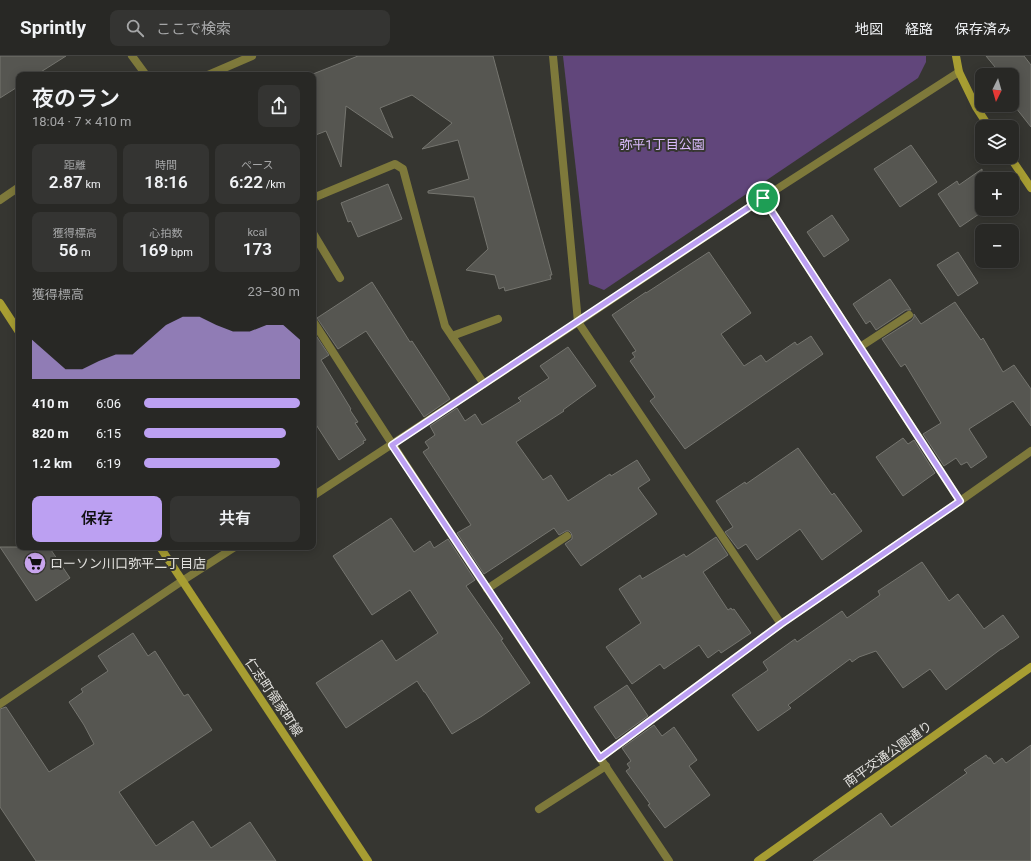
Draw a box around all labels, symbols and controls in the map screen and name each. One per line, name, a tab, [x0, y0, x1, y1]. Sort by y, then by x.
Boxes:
search box	[110, 10, 390, 46]
text: Sprintly	[20, 16, 86, 39]
icon: search	[124, 17, 146, 39]
text: ここで検索	[156, 20, 231, 38]
text: 地図	[855, 21, 883, 37]
text: 経路	[905, 21, 933, 37]
text: 保存済み	[955, 21, 1011, 37]
north arrow	[975, 68, 1019, 112]
map controls	[975, 68, 1019, 268]
button: share	[258, 85, 300, 127]
text: 夜のラン	[32, 86, 120, 111]
text: 18:04 · 7 × 410 m	[32, 114, 131, 129]
button: layers	[975, 120, 1019, 164]
park label: 弥平1丁目公園	[619, 137, 705, 152]
text: 距離	[64, 159, 86, 172]
text: 時間	[155, 159, 177, 172]
text: ペース	[241, 159, 274, 172]
text: 2.87	[49, 172, 83, 192]
text: 18:16	[144, 172, 188, 192]
text: 6:22	[229, 172, 263, 192]
button: +	[975, 172, 1019, 216]
text: km	[83, 178, 101, 191]
text: /km	[263, 178, 285, 191]
pin	[746, 181, 780, 215]
icon: arrive	[752, 187, 774, 209]
button: −	[975, 224, 1019, 268]
text: kcal	[247, 226, 267, 239]
text: 獲得標高	[53, 227, 97, 240]
text: 心拍数	[149, 227, 182, 240]
text: 173	[243, 239, 272, 259]
text: 56	[59, 240, 78, 260]
text: 169	[139, 240, 168, 260]
text: m	[78, 246, 91, 259]
text: bpm	[168, 246, 193, 259]
text: 23–30 m	[248, 284, 300, 299]
text: 獲得標高	[32, 287, 84, 302]
text: 410 m	[32, 396, 69, 411]
text: 6:06	[96, 396, 121, 411]
text: 820 m	[32, 426, 69, 441]
text: 6:15	[96, 426, 121, 441]
text: 1.2 km	[32, 456, 72, 471]
text: 6:19	[96, 456, 121, 471]
button: 保存	[32, 496, 162, 542]
button: 共有	[170, 496, 300, 542]
supermarket icon: ローソン川口弥平二丁目店	[22, 550, 48, 576]
place label: ローソン川口弥平二丁目店	[50, 556, 206, 571]
street label: 仁志町領家町線	[242, 655, 306, 739]
street label: 南平交通公園通り	[841, 718, 935, 790]

